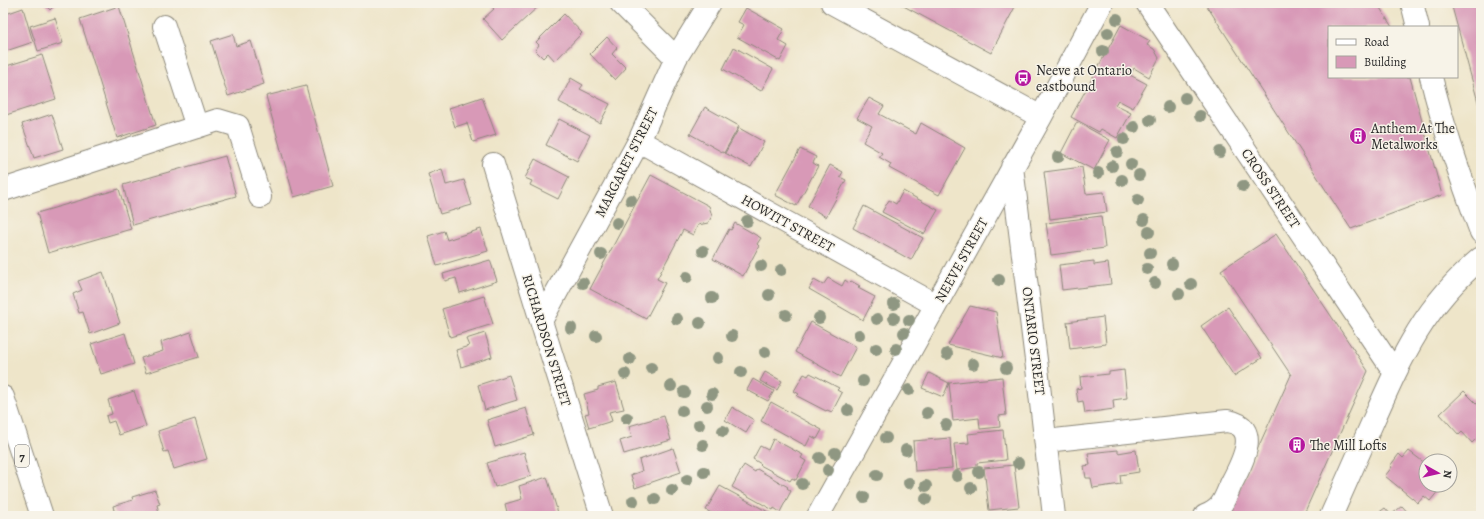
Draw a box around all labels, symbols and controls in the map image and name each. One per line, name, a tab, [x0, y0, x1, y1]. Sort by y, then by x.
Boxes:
legend	[1328, 26, 1458, 78]
text: Road	[1364, 34, 1390, 50]
text: Building	[1364, 54, 1406, 70]
place label: Neeve at Ontario eastbound	[1036, 61, 1132, 96]
bus stop icon: Neeve at Ontario eastbound	[1013, 68, 1033, 88]
street label: MARGARET STREET	[591, 104, 663, 220]
place label: Anthem At The Metalworks	[1370, 119, 1455, 154]
building icon: Anthem At The Metalworks	[1348, 126, 1368, 146]
street label: CROSS STREET	[1237, 145, 1304, 232]
street label: HOWITT STREET	[738, 190, 838, 257]
street label: NEEVE STREET	[930, 214, 993, 306]
street label: RICHARDSON STREET	[517, 272, 576, 409]
street label: ONTARIO STREET	[1017, 286, 1050, 397]
building icon: The Mill Lofts	[1287, 435, 1307, 455]
place label: The Mill Lofts	[1310, 436, 1387, 455]
road number: 7	[15, 445, 29, 467]
north arrow	[1418, 453, 1458, 493]
text: N	[1439, 469, 1455, 479]

